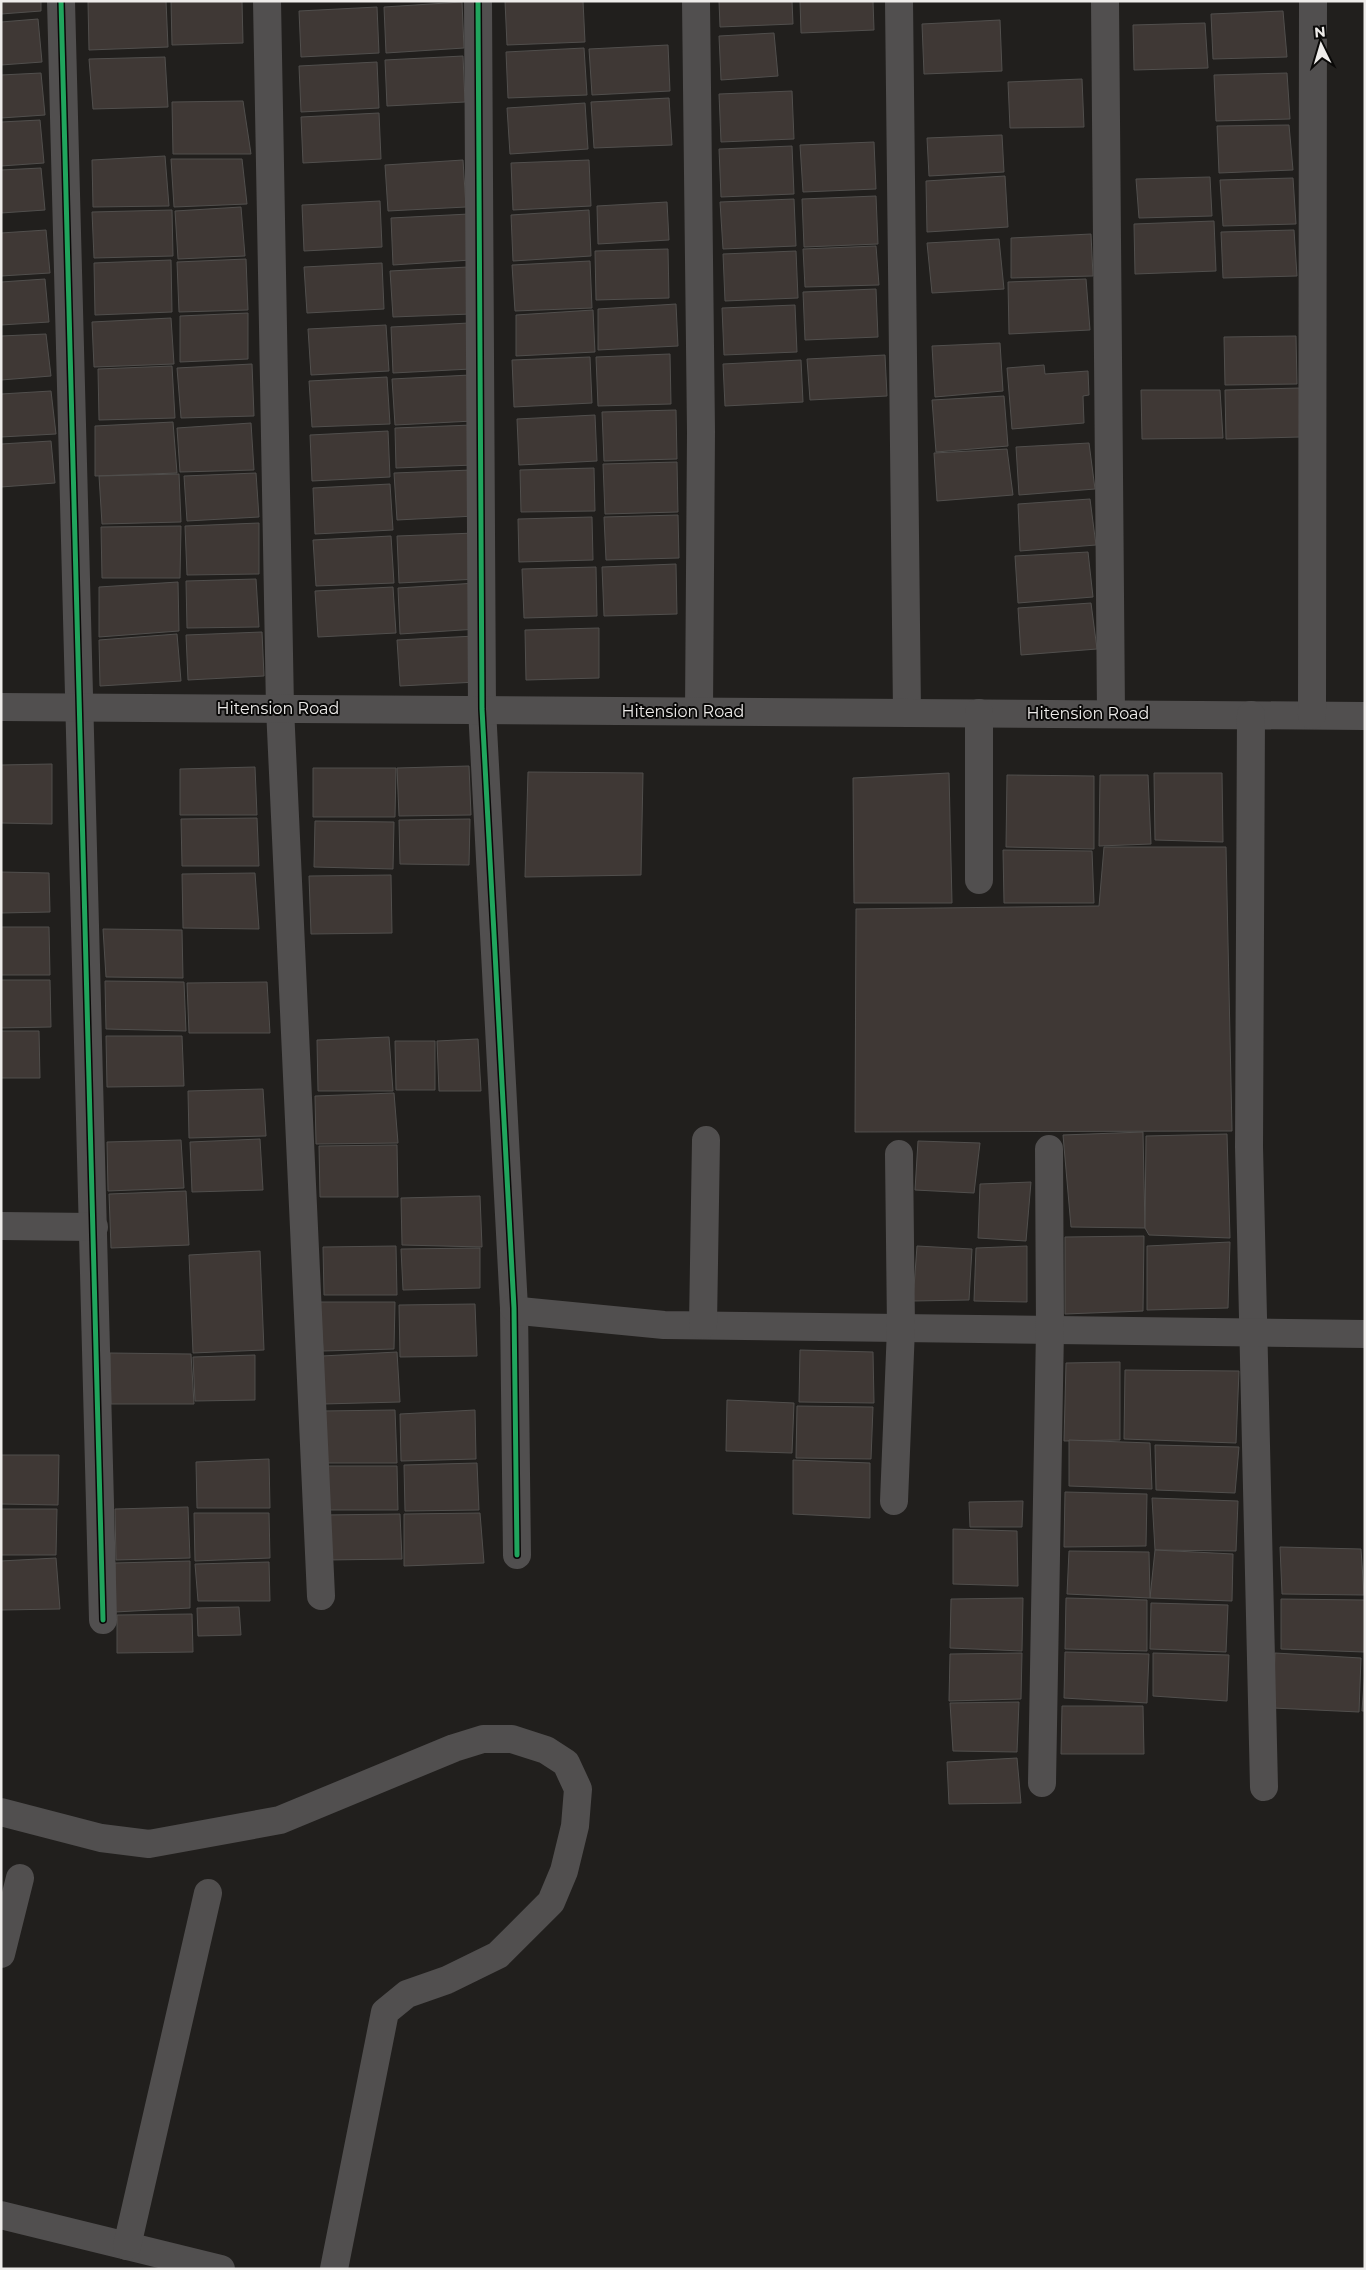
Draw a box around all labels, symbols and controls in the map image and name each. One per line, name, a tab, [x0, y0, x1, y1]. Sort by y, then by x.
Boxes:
north arrow	[1296, 20, 1346, 70]
text: N	[1313, 23, 1326, 42]
street label: Hitension Road	[217, 699, 339, 718]
street label: Hitension Road	[622, 702, 744, 721]
street label: Hitension Road	[1027, 704, 1149, 723]

